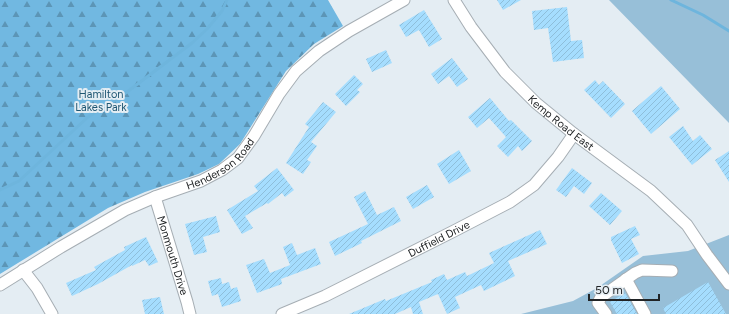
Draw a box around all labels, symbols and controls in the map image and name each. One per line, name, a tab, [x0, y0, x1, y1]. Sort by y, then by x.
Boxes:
park label: Hamilton Lakes Park	[75, 88, 127, 114]
street label: Kemp Road East	[525, 93, 596, 153]
street label: Henderson Road	[185, 136, 257, 193]
street label: Monmouth Drive	[154, 214, 191, 297]
street label: Duffield Drive	[406, 218, 472, 260]
scale bar	[589, 276, 659, 302]
text: 50 m	[595, 283, 623, 297]

